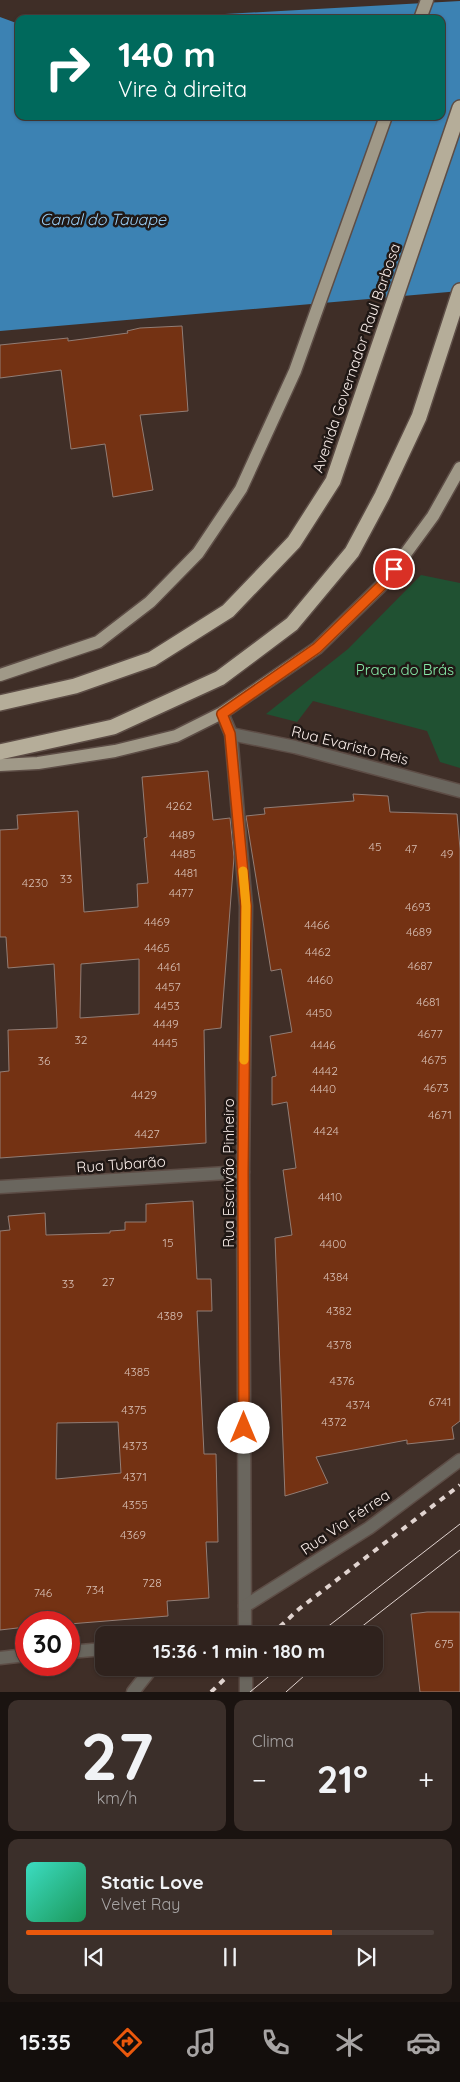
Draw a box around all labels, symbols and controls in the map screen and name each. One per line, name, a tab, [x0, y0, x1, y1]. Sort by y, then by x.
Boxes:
text: 140 m	[118, 32, 216, 76]
icon: right	[35, 35, 100, 100]
text: Vire à direita	[118, 75, 247, 103]
water label: Canal do Tauape	[40, 209, 167, 229]
street label: Avenida Governador Raul Barbosa	[308, 241, 404, 475]
pin	[373, 548, 415, 590]
icon: arrive	[380, 555, 408, 583]
park label: Praça do Brás	[356, 660, 454, 679]
street label: Rua Evaristo Reis	[290, 721, 410, 769]
house number: 4262	[166, 798, 192, 813]
house number: 4489	[169, 827, 195, 842]
house number: 45	[369, 839, 381, 854]
house number: 47	[405, 841, 417, 856]
house number: 4485	[170, 846, 196, 861]
house number: 49	[441, 846, 454, 861]
house number: 4481	[174, 865, 198, 880]
house number: 33	[60, 871, 72, 886]
house number: 4230	[22, 875, 48, 890]
house number: 4477	[169, 885, 193, 900]
house number: 4693	[405, 899, 431, 914]
house number: 4469	[144, 914, 170, 929]
house number: 4466	[304, 917, 330, 932]
house number: 4689	[406, 924, 432, 939]
house number: 4465	[144, 940, 170, 955]
house number: 4462	[305, 944, 331, 959]
house number: 4687	[407, 958, 433, 973]
house number: 4461	[157, 959, 181, 974]
house number: 4460	[307, 972, 333, 987]
house number: 4457	[155, 979, 181, 994]
house number: 4681	[416, 994, 440, 1009]
house number: 4453	[154, 998, 180, 1013]
house number: 4450	[306, 1005, 332, 1020]
house number: 4449	[153, 1016, 179, 1031]
house number: 4677	[417, 1026, 443, 1041]
house number: 32	[75, 1032, 88, 1047]
house number: 4445	[152, 1035, 178, 1050]
house number: 4446	[310, 1037, 336, 1052]
house number: 4675	[421, 1052, 447, 1067]
house number: 36	[38, 1053, 51, 1068]
house number: 4442	[312, 1063, 338, 1078]
house number: 4673	[423, 1080, 449, 1095]
house number: 4440	[310, 1081, 336, 1096]
house number: 4429	[131, 1087, 157, 1102]
street label: Rua Escrivão Pinheiro	[219, 1098, 238, 1248]
house number: 4671	[428, 1107, 452, 1122]
house number: 4424	[313, 1123, 339, 1138]
house number: 4427	[134, 1126, 160, 1141]
street label: Rua Tubarão	[76, 1151, 166, 1177]
house number: 4410	[318, 1189, 342, 1204]
house number: 15	[163, 1235, 173, 1250]
house number: 4400	[320, 1236, 346, 1251]
house number: 4384	[323, 1269, 349, 1284]
house number: 27	[102, 1274, 114, 1289]
house number: 33	[62, 1276, 74, 1291]
house number: 4382	[326, 1303, 352, 1318]
house number: 4389	[157, 1308, 183, 1323]
house number: 4378	[326, 1337, 352, 1352]
house number: 4385	[124, 1364, 150, 1379]
house number: 4376	[330, 1373, 355, 1388]
house number: 6741	[429, 1394, 451, 1409]
house number: 4374	[346, 1397, 370, 1412]
position arrow	[217, 1401, 269, 1453]
house number: 4375	[121, 1402, 147, 1417]
house number: 4372	[321, 1414, 347, 1429]
house number: 4373	[122, 1438, 148, 1453]
house number: 4371	[123, 1469, 147, 1484]
street label: Rua Via Férrea	[297, 1485, 393, 1559]
house number: 4355	[122, 1497, 148, 1512]
house number: 4369	[120, 1527, 146, 1542]
house number: 728	[142, 1575, 162, 1590]
house number: 734	[86, 1582, 104, 1597]
house number: 746	[34, 1585, 53, 1600]
speed limit sign: 30	[15, 1611, 80, 1676]
house number: 675	[434, 1636, 454, 1651]
text: 15:36 · 1 min · 180 m	[153, 1639, 325, 1663]
text: 27	[81, 1715, 153, 1796]
text: Clima	[252, 1731, 294, 1751]
text: 21°	[317, 1755, 368, 1803]
text: −	[252, 1762, 267, 1797]
text: +	[418, 1762, 434, 1797]
text: km/h	[97, 1788, 137, 1808]
text: Static Love	[101, 1870, 204, 1894]
text: Velvet Ray	[101, 1894, 180, 1914]
icon: previous	[80, 1943, 108, 1971]
icon: pause	[216, 1943, 244, 1971]
icon: next	[352, 1943, 380, 1971]
icon: directions	[110, 2025, 145, 2060]
icon: music	[184, 2025, 219, 2060]
icon: phone	[258, 2025, 293, 2060]
icon: climate	[332, 2025, 367, 2060]
icon: car	[406, 2025, 441, 2060]
text: 15:35	[19, 2028, 71, 2056]

